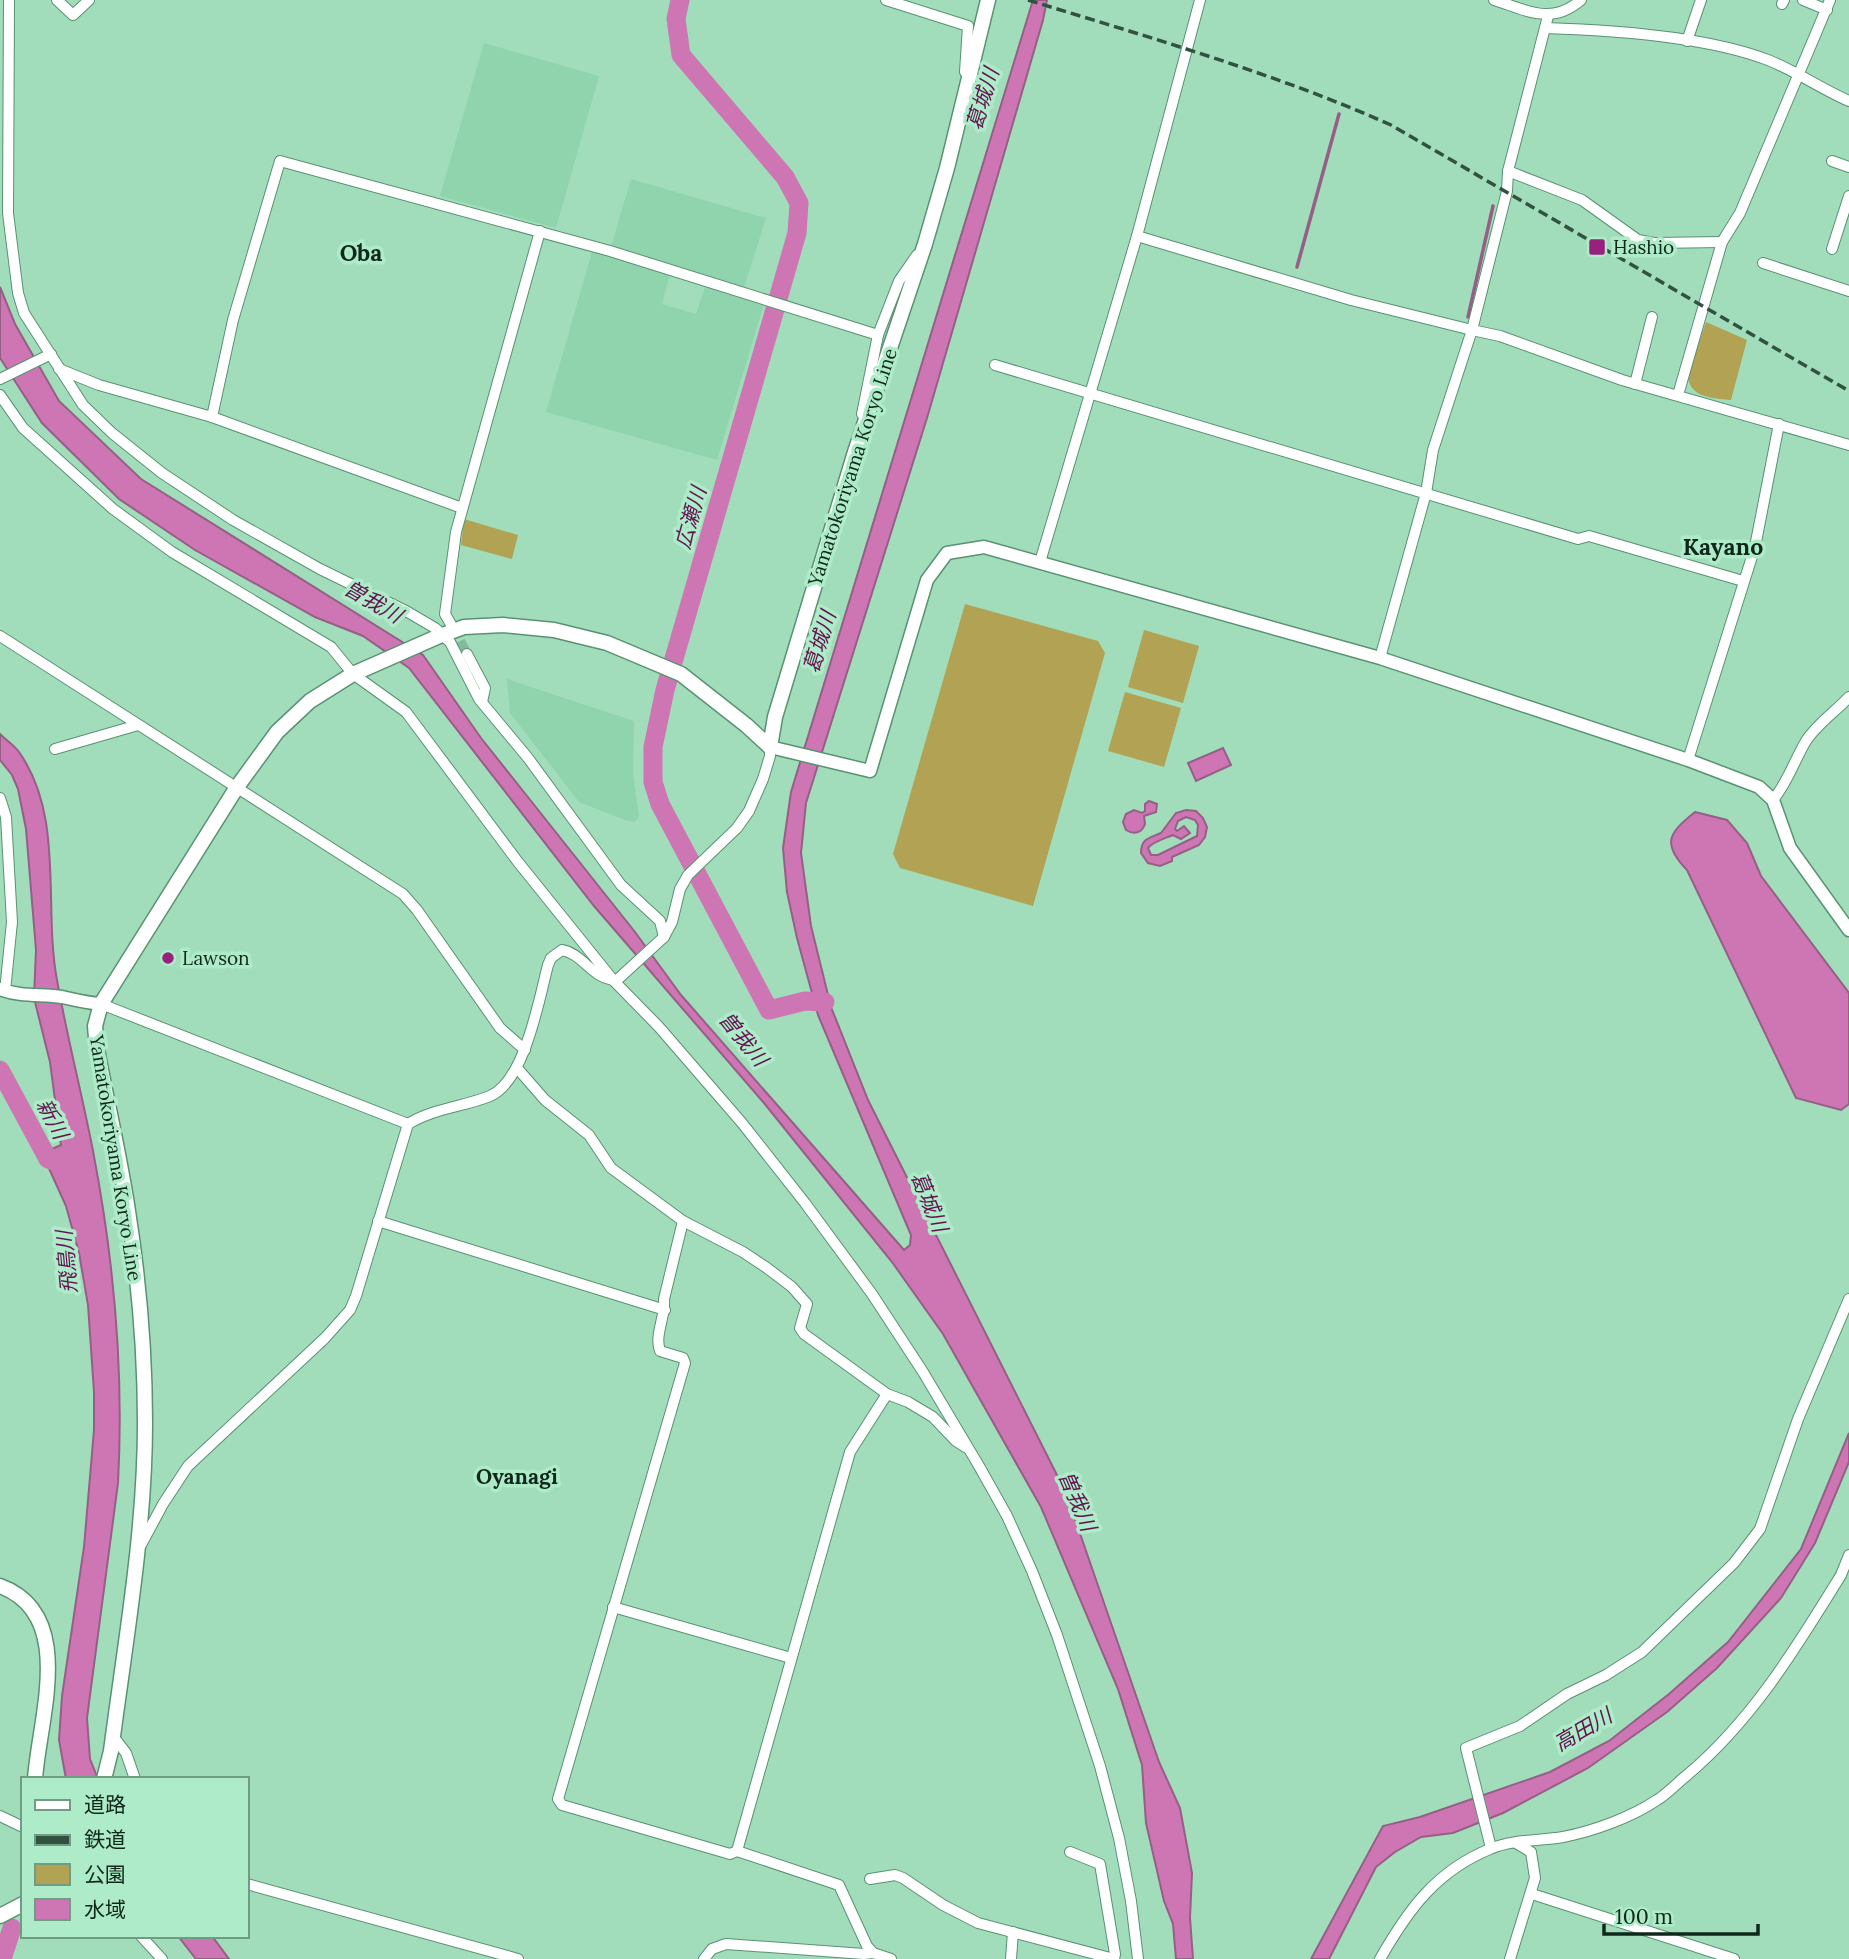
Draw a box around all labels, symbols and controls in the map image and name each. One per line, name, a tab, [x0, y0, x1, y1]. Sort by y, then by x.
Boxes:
water label: 葛城川	[960, 63, 1005, 133]
place label: Hashio	[1613, 235, 1674, 259]
marker: Hashio	[1587, 237, 1607, 257]
district label: Oba	[340, 238, 382, 267]
street label: Yamatokoriyama Koryo Line	[802, 345, 902, 590]
water label: 広瀬川	[669, 482, 713, 552]
district label: Kayano	[1683, 532, 1763, 561]
water label: 曽我川	[339, 574, 409, 630]
water label: 葛城川	[797, 606, 842, 676]
place label: Lawson	[182, 946, 250, 970]
marker: Lawson	[160, 950, 176, 966]
water label: 曽我川	[713, 1006, 775, 1073]
street label: Yamatokoriyama Koryo Line	[85, 1032, 147, 1283]
water label: 新川	[31, 1094, 75, 1145]
water label: 葛城川	[905, 1168, 955, 1238]
water label: 飛鳥川	[50, 1227, 83, 1295]
district label: Oyanagi	[476, 1463, 558, 1490]
water label: 曽我川	[1053, 1467, 1103, 1537]
water label: 高田川	[1549, 1701, 1619, 1757]
legend	[21, 1777, 248, 1938]
text: 道路	[84, 1791, 126, 1818]
text: 鉄道	[84, 1826, 126, 1853]
text: 公園	[84, 1861, 126, 1888]
scale bar	[1604, 1892, 1758, 1936]
text: 水域	[84, 1896, 126, 1923]
text: 100 m	[1615, 1903, 1673, 1930]

